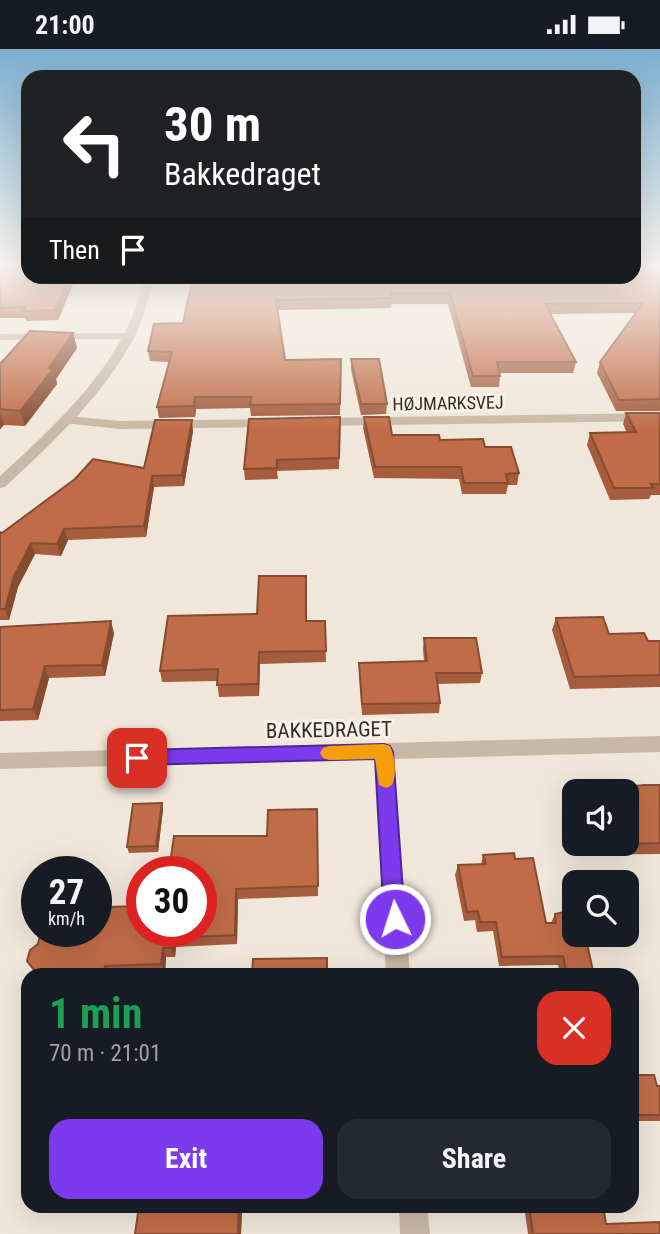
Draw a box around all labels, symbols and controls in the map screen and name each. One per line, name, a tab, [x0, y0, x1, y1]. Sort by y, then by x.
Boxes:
text: 21:00	[35, 10, 95, 40]
text: 30 m	[164, 96, 261, 153]
icon: left	[49, 98, 140, 189]
text: Bakkedraget	[164, 155, 321, 193]
icon: arrive	[114, 231, 152, 269]
text: Then	[49, 235, 100, 265]
street label: HØJMARKSVEJ	[392, 392, 504, 414]
street label: BAKKEDRAGET	[266, 717, 392, 743]
pin	[107, 728, 167, 788]
icon: arrive	[118, 739, 156, 777]
map controls	[562, 779, 639, 947]
button: sound	[562, 779, 639, 856]
speed limit sign: 30	[126, 856, 217, 947]
button: search	[562, 870, 639, 947]
text: 27	[49, 872, 84, 913]
position arrow	[358, 882, 432, 956]
text: km/h	[48, 908, 85, 929]
text: 1 min	[49, 989, 142, 1038]
button: close	[537, 991, 611, 1065]
text: 70 m · 21:01	[49, 1040, 161, 1067]
button: Exit	[49, 1119, 323, 1199]
button: Share	[337, 1119, 611, 1199]

